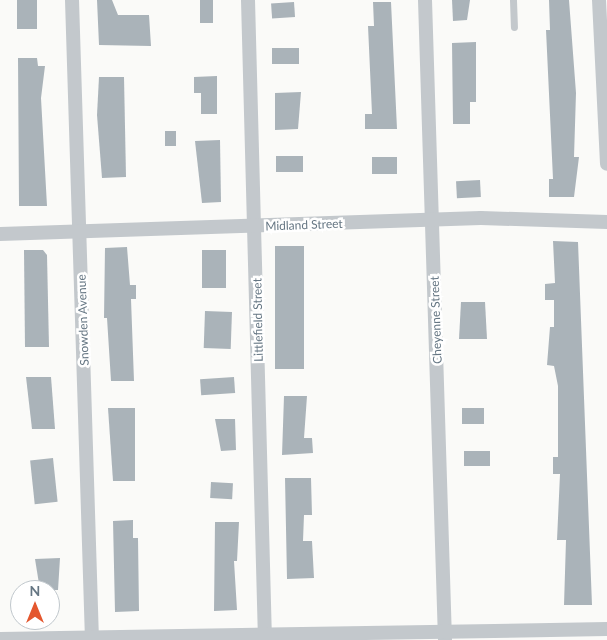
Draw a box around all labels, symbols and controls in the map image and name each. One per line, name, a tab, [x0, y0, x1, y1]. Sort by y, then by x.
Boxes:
street label: Midland Street	[265, 216, 343, 234]
street label: Snowden Avenue	[74, 274, 92, 366]
street label: Cheyenne Street	[427, 276, 445, 364]
street label: Littlefield Street	[250, 278, 266, 362]
north arrow	[10, 580, 60, 630]
text: N	[30, 582, 40, 599]

